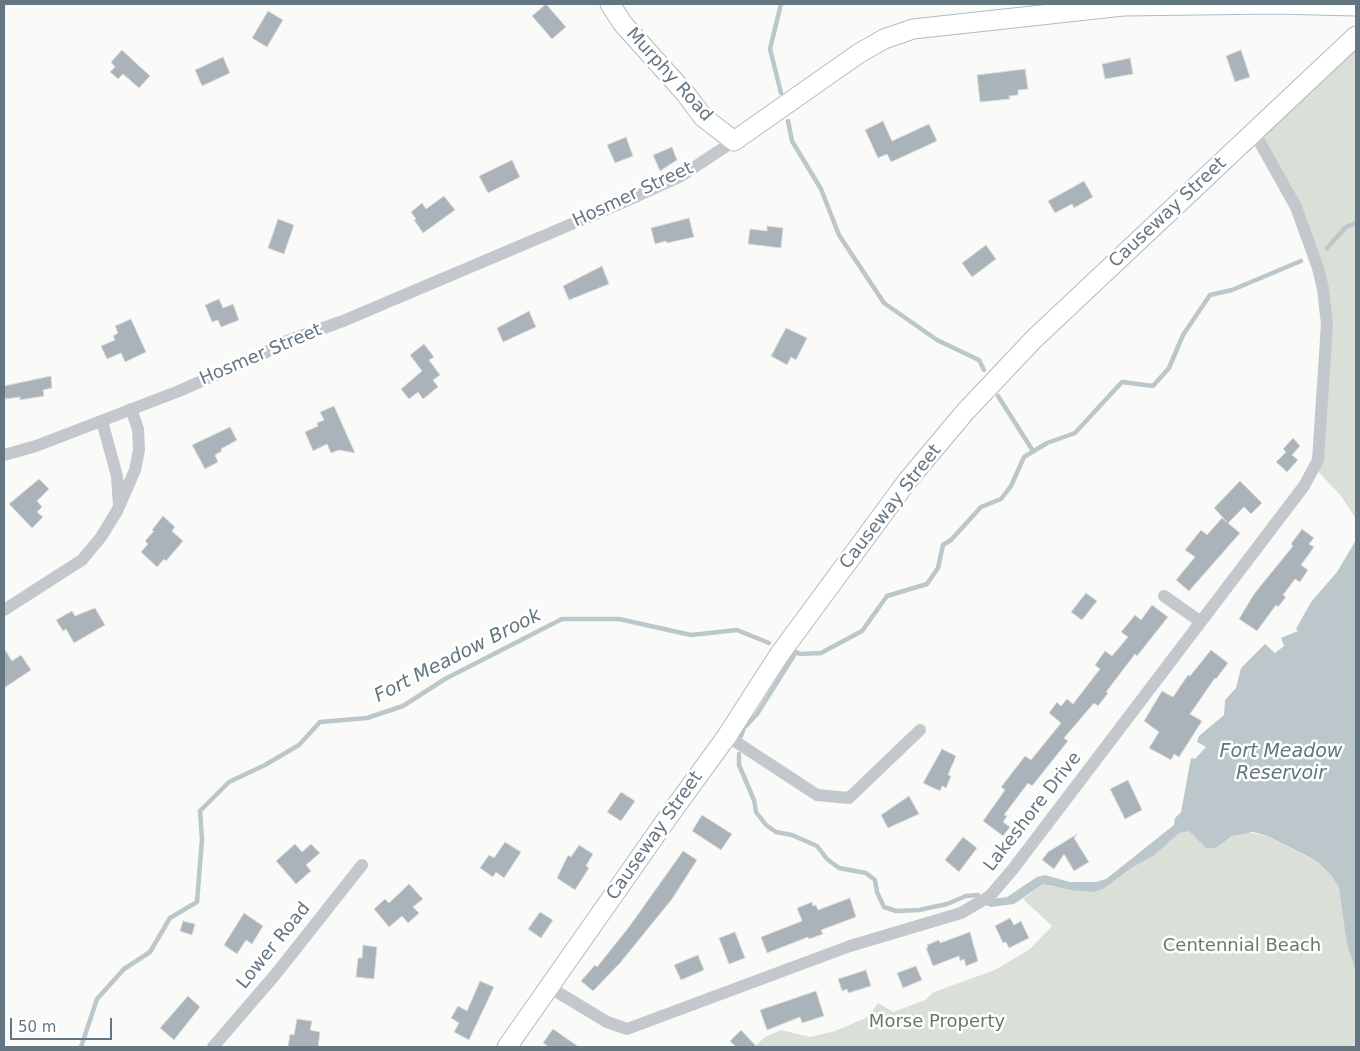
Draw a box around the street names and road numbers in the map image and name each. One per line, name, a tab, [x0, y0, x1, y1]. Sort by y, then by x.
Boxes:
street label: Murphy Road	[621, 24, 717, 126]
street label: Causeway Street	[1105, 153, 1231, 273]
street label: Hosmer Street	[569, 158, 697, 232]
street label: Hosmer Street	[197, 320, 325, 390]
street label: Causeway Street	[836, 440, 946, 574]
street label: Lakeshore Drive	[980, 748, 1086, 876]
street label: Causeway Street	[602, 767, 708, 905]
street label: Lower Road	[233, 898, 315, 994]

